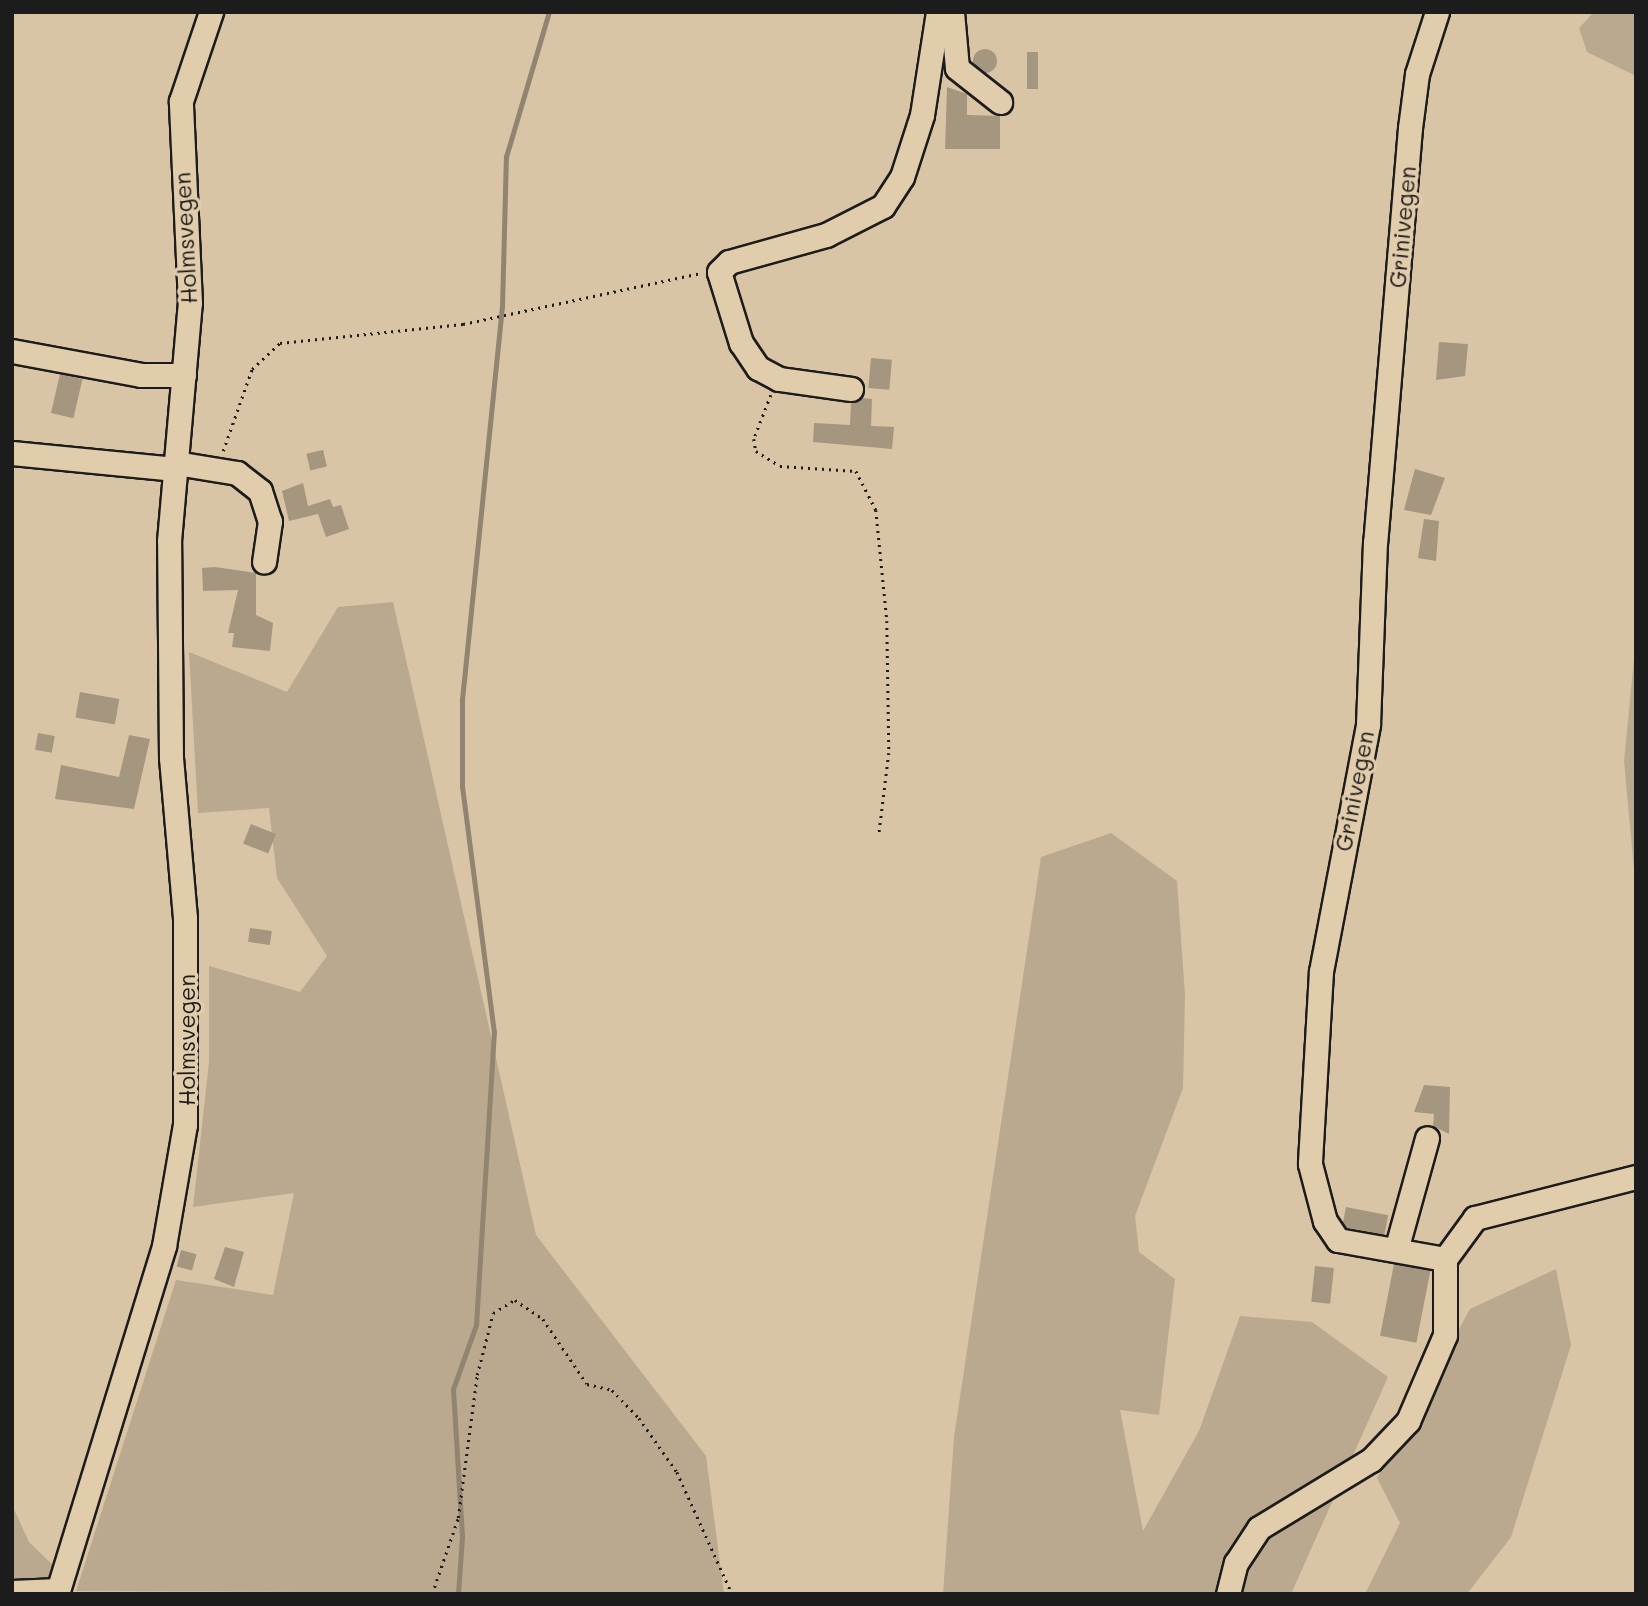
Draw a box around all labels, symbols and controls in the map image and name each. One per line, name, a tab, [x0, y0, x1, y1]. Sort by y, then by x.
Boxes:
street label: Grinivegen	[1383, 165, 1421, 289]
street label: Holmsvegen	[168, 171, 202, 305]
street label: Grinivegen	[1329, 728, 1379, 854]
street label: Holmsvegen	[172, 974, 200, 1106]

